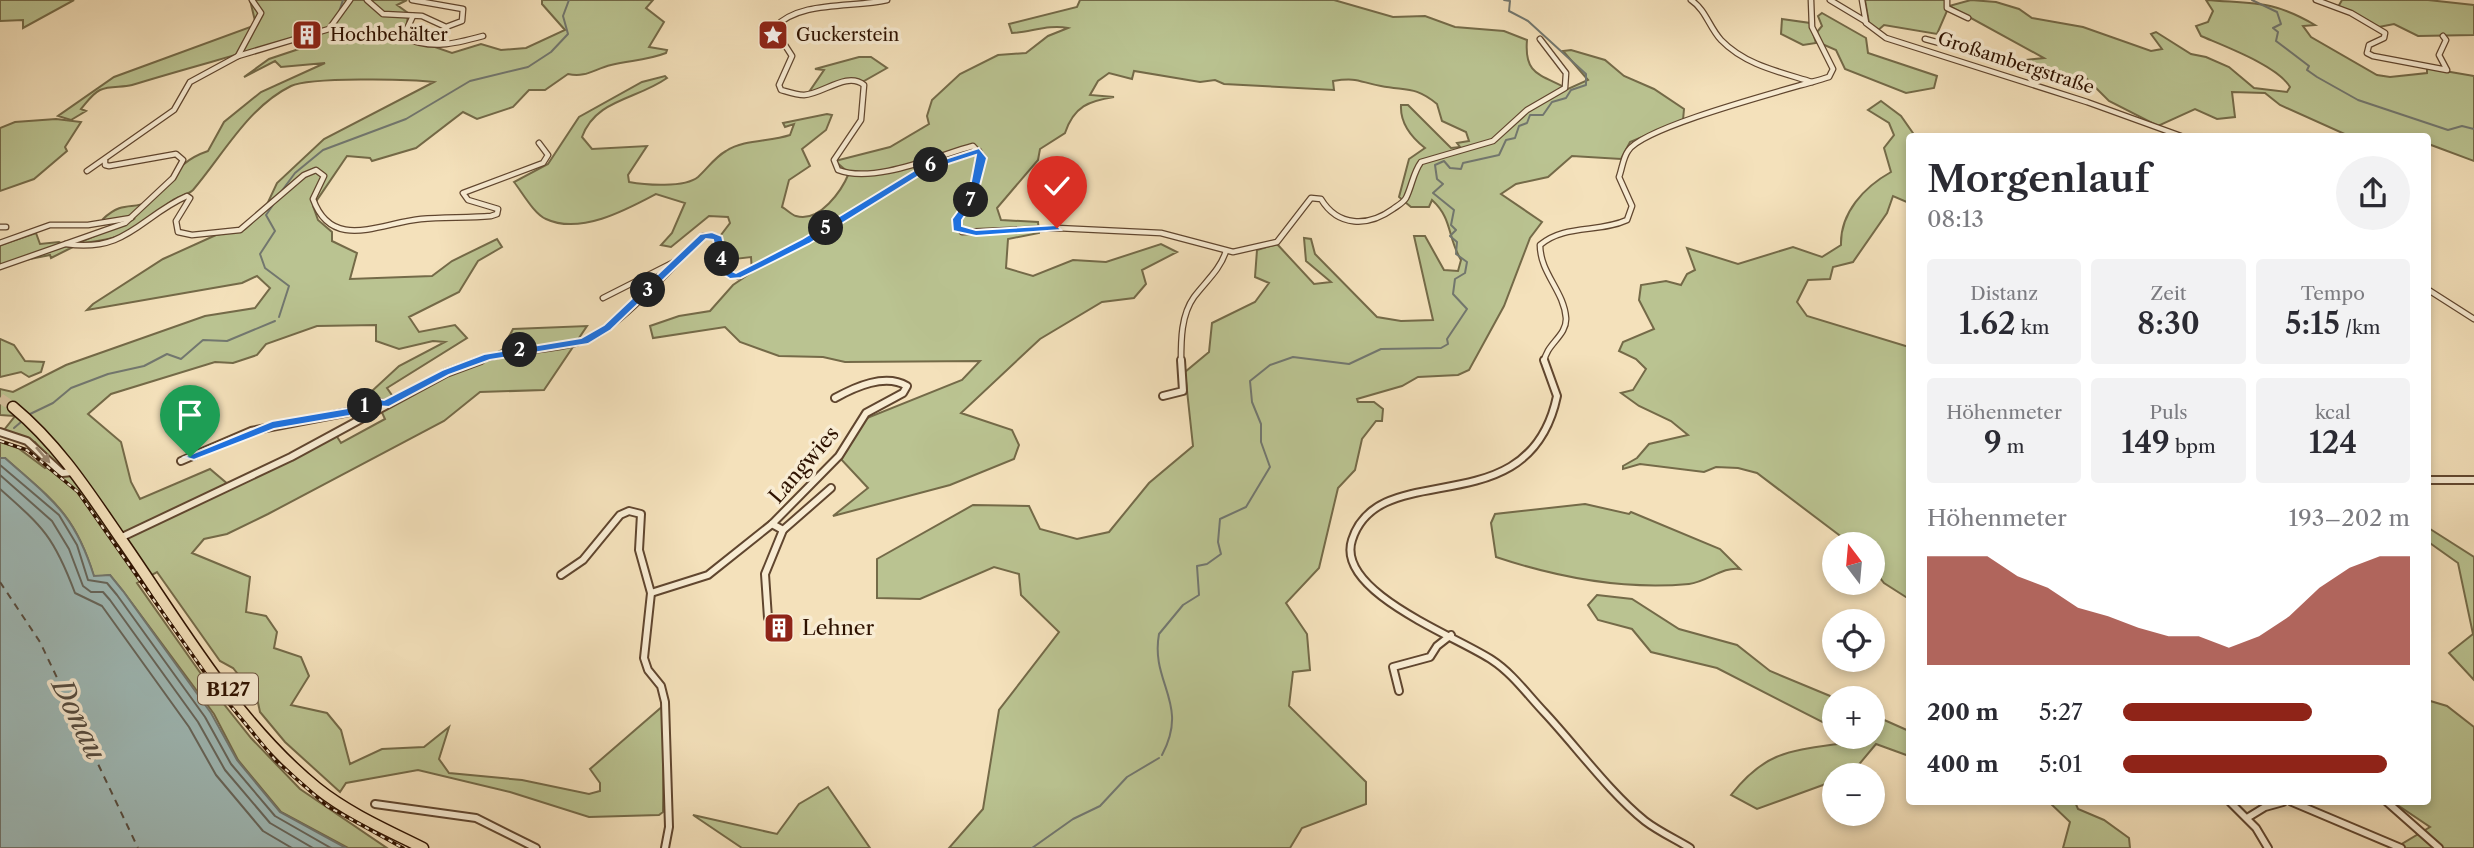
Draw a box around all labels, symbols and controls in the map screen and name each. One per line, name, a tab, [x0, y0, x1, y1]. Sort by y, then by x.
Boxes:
building icon: Hochbehälter	[290, 18, 324, 52]
place icon: Guckerstein	[756, 18, 790, 52]
place label: Hochbehälter	[330, 24, 448, 46]
place label: Guckerstein	[796, 24, 899, 46]
street label: Großambergstraße	[1935, 27, 2097, 99]
pin: 6	[914, 148, 948, 182]
text: 6	[925, 153, 936, 176]
text: Morgenlauf	[1927, 155, 2150, 202]
pin	[1027, 156, 1087, 228]
button: share	[2336, 156, 2410, 230]
icon: check	[1038, 167, 1076, 205]
pin: 7	[954, 182, 988, 218]
text: 7	[966, 188, 975, 211]
text: 08:13	[1927, 205, 1984, 233]
pin: 5	[808, 210, 844, 246]
text: 5	[820, 216, 831, 239]
pin: 4	[704, 242, 740, 276]
text: 4	[716, 247, 727, 270]
pin: 3	[630, 272, 666, 308]
text: 3	[642, 278, 653, 301]
text: Distanz	[1970, 282, 2038, 305]
text: Zeit	[2150, 282, 2186, 305]
text: Tempo	[2301, 282, 2365, 305]
text: 1.62	[1959, 305, 2016, 342]
text: 8:30	[2137, 305, 2200, 342]
text: 5:15	[2285, 305, 2340, 342]
text: km	[2016, 316, 2049, 339]
text: /km	[2340, 316, 2381, 339]
pin: 2	[503, 332, 538, 368]
text: 2	[514, 338, 525, 361]
pin	[160, 385, 220, 457]
pin: 1	[348, 388, 382, 424]
text: 1	[360, 394, 369, 417]
icon: arrive	[171, 396, 209, 434]
text: Höhenmeter	[1946, 401, 2062, 424]
text: Puls	[2149, 401, 2188, 424]
text: kcal	[2315, 401, 2351, 424]
street label: Langwies	[763, 421, 844, 508]
text: 9	[1984, 424, 2002, 461]
text: 149	[2121, 424, 2170, 461]
text: 124	[2309, 424, 2357, 461]
text: m	[2002, 435, 2024, 458]
text: bpm	[2170, 435, 2216, 458]
one-way arrow	[35, 447, 50, 464]
text: Höhenmeter	[1927, 504, 2067, 532]
text: 193–202 m	[2289, 504, 2410, 532]
north arrow	[1822, 532, 1885, 595]
map controls	[1822, 532, 1885, 826]
button: locate	[1822, 609, 1885, 672]
building icon: Lehner	[762, 611, 796, 645]
place label: Lehner	[802, 615, 875, 640]
water label: Donau	[44, 671, 113, 766]
road number: B127	[198, 674, 258, 704]
button: +	[1822, 686, 1885, 749]
text: 200 m	[1927, 698, 1999, 726]
text: 5:27	[2039, 698, 2083, 726]
text: 400 m	[1927, 750, 1999, 778]
text: 5:01	[2039, 750, 2082, 778]
button: −	[1822, 763, 1885, 826]

